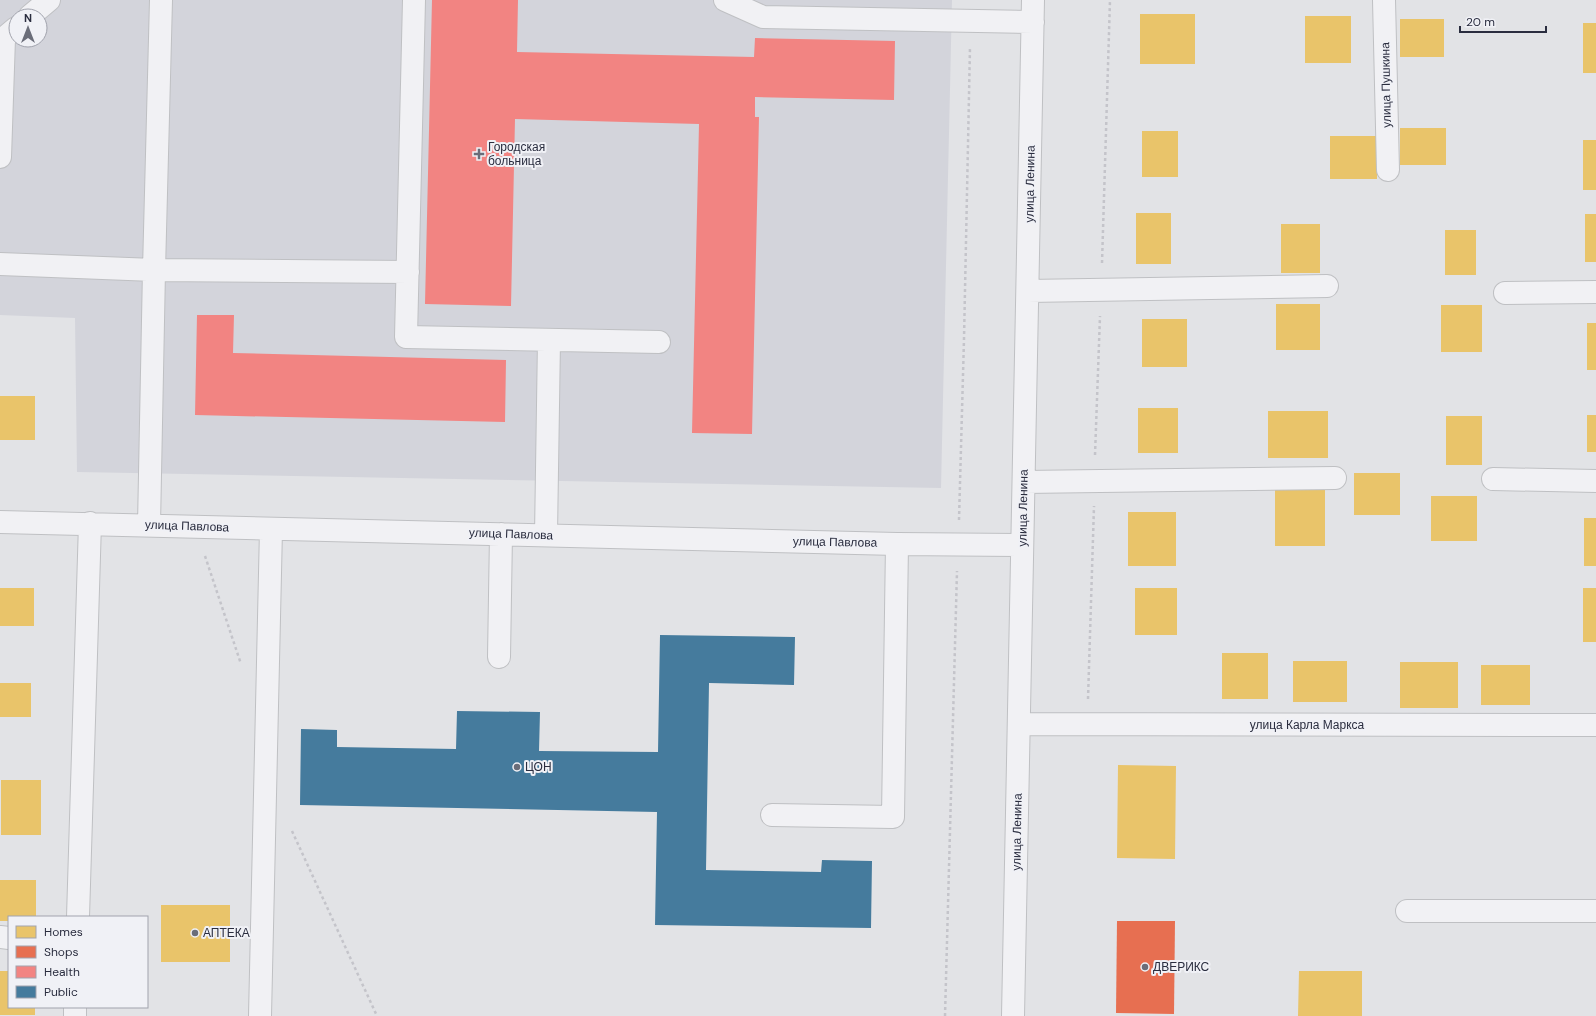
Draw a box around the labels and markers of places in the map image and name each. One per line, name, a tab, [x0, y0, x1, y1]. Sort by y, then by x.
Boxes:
place label: Городская больница	[488, 139, 545, 169]
marker: Городская больница	[473, 148, 485, 160]
place label: ЦОН	[525, 759, 552, 775]
marker: ЦОН	[512, 762, 522, 772]
place label: АПТЕКА	[203, 925, 250, 941]
marker: АПТЕКА	[190, 928, 200, 938]
place label: ДВЕРИКС	[1153, 959, 1210, 975]
marker: ДВЕРИКС	[1140, 962, 1150, 972]

